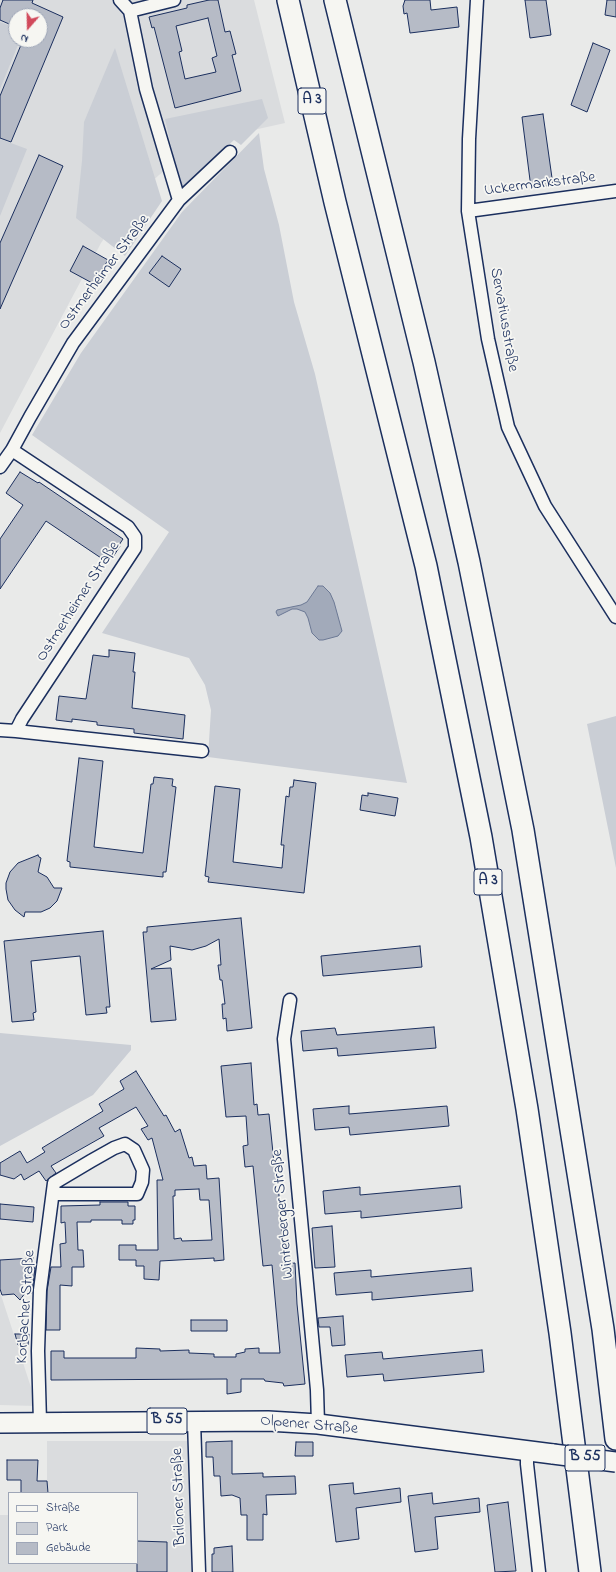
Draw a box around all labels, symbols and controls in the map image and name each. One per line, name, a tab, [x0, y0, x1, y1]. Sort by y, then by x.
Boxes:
north arrow	[8, 8, 48, 48]
text: N	[18, 30, 30, 47]
road number: A 3	[298, 88, 326, 114]
street label: Uckermarkstraße	[483, 169, 597, 201]
street label: Ostmerheimer Straße	[55, 211, 155, 335]
street label: Servatiusstraße	[484, 266, 522, 374]
street label: Ostmerheimer Straße	[33, 538, 125, 666]
road number: A 3	[474, 869, 502, 895]
street label: Winterberger Straße	[269, 1148, 299, 1280]
street label: Korbacher Straße	[13, 1250, 41, 1364]
road number: B 55	[147, 1408, 187, 1434]
street label: Olpener Straße	[259, 1412, 359, 1440]
road number: B 55	[565, 1445, 605, 1471]
street label: Briloner Straße	[169, 1447, 191, 1547]
legend	[8, 1492, 138, 1564]
text: Straße	[46, 1499, 80, 1517]
text: Park	[46, 1519, 68, 1537]
text: Gebäude	[46, 1539, 90, 1557]

